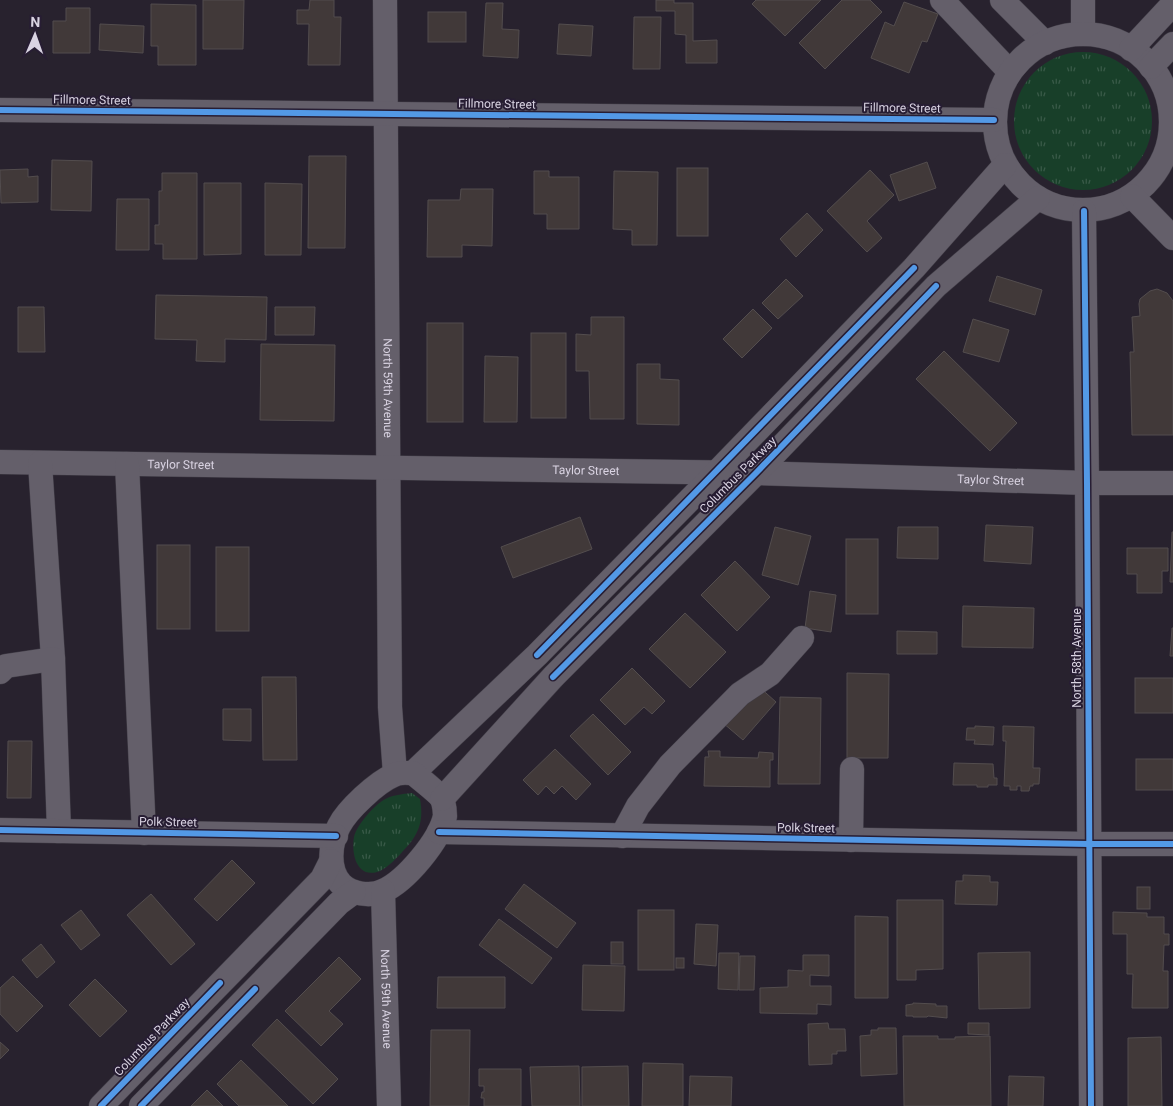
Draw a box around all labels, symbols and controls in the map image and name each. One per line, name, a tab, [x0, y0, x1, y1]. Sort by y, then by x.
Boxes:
north arrow	[10, 10, 60, 60]
text: N	[30, 14, 41, 30]
street label: Fillmore Street	[53, 92, 131, 108]
street label: Fillmore Street	[458, 96, 536, 112]
street label: Fillmore Street	[863, 100, 941, 116]
street label: North 59th Avenue	[380, 338, 395, 438]
street label: Columbus Parkway	[697, 434, 779, 516]
street label: Taylor Street	[147, 457, 215, 472]
street label: Taylor Street	[552, 463, 620, 478]
street label: Taylor Street	[957, 472, 1025, 488]
street label: North 58th Avenue	[1070, 608, 1084, 708]
street label: Polk Street	[139, 814, 197, 830]
street label: Polk Street	[777, 820, 835, 836]
street label: North 59th Avenue	[378, 949, 394, 1049]
street label: Columbus Parkway	[111, 995, 193, 1079]

